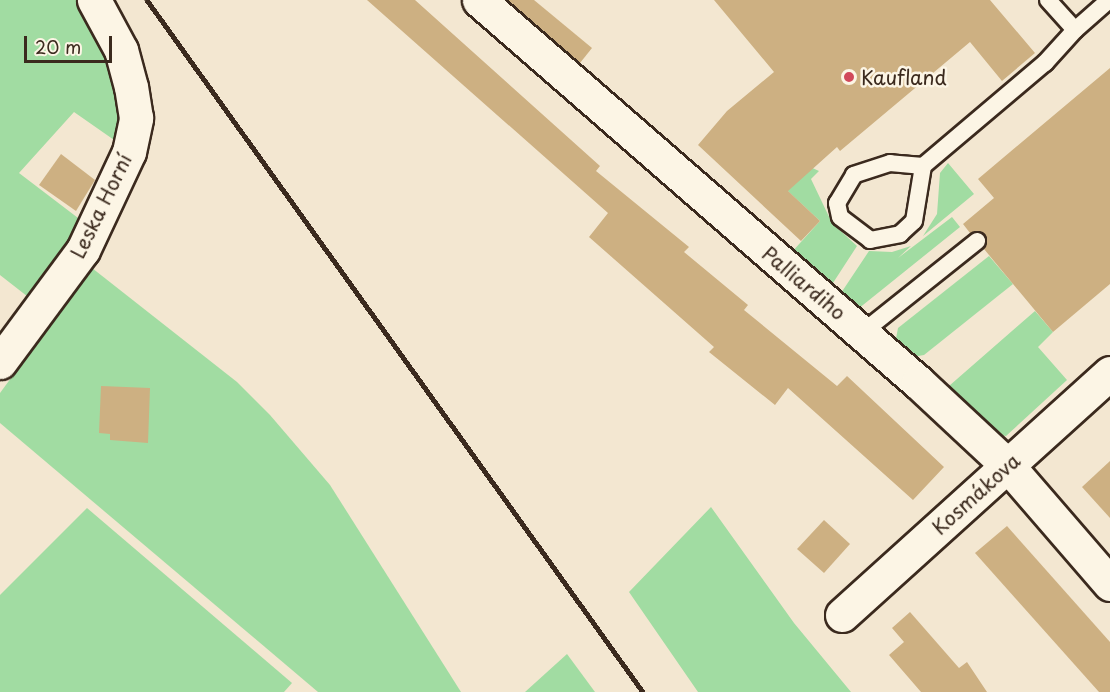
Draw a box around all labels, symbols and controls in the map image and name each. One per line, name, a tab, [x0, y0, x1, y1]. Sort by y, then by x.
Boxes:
scale bar	[27, 24, 116, 62]
text: 20 m	[35, 33, 81, 60]
place label: Kaufland	[861, 65, 947, 89]
marker: Kaufland	[842, 70, 856, 84]
street label: Leska Horní	[65, 149, 137, 263]
street label: Palliardiho	[757, 241, 851, 325]
street label: Kosmákova	[927, 448, 1025, 540]

